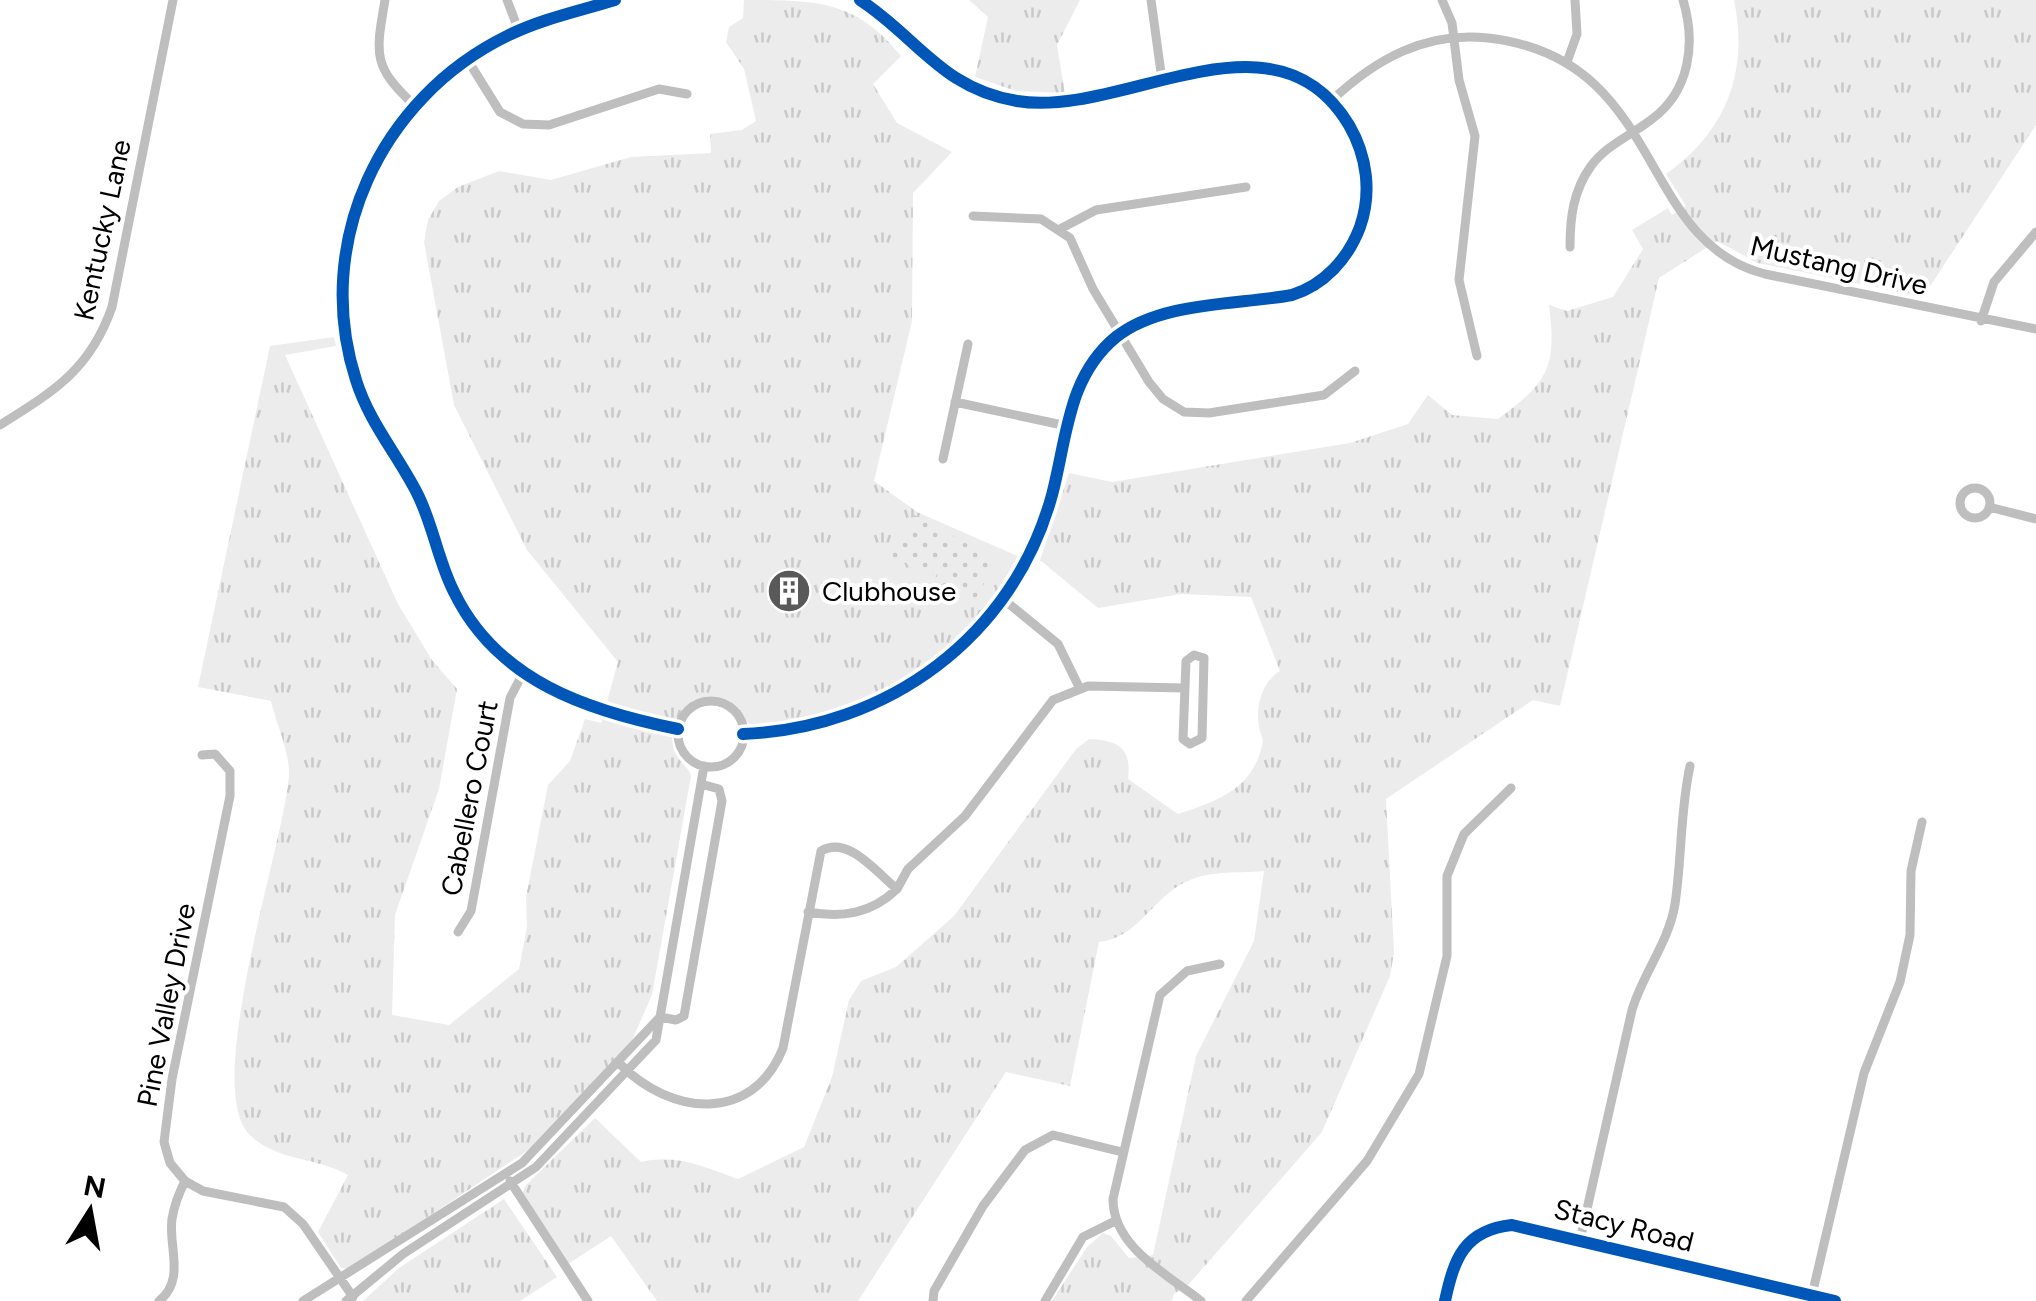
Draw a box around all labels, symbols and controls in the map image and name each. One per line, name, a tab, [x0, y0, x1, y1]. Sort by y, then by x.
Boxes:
street label: Kentucky Lane	[66, 136, 138, 324]
street label: Mustang Drive	[1747, 228, 1931, 302]
building icon: Clubhouse	[766, 568, 812, 614]
place label: Clubhouse	[822, 574, 956, 608]
street label: Cabellero Court	[433, 697, 505, 899]
street label: Pine Valley Drive	[130, 900, 202, 1110]
north arrow	[40, 1161, 140, 1261]
text: N	[81, 1168, 109, 1205]
street label: Stacy Road	[1551, 1191, 1697, 1259]

